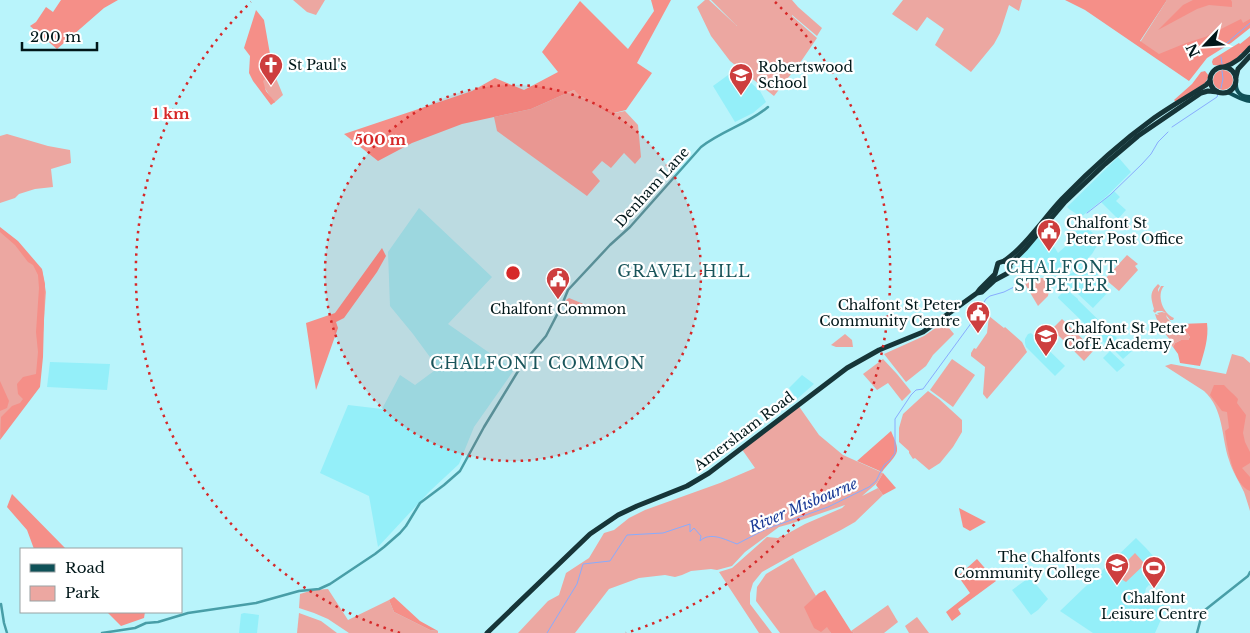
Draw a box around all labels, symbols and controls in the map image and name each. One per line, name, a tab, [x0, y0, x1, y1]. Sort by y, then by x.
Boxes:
scale bar	[22, 20, 98, 52]
north arrow	[1180, 20, 1230, 70]
text: 200 m	[30, 27, 81, 46]
text: N	[1182, 41, 1204, 60]
church icon: St Paul's	[258, 52, 284, 86]
place label: St Paul's	[288, 56, 347, 74]
place label: Robertswood School	[758, 58, 853, 92]
school or university icon: Robertswood School	[728, 62, 754, 96]
text: 1 km	[152, 104, 190, 123]
text: 500 m	[354, 130, 406, 149]
street label: Denham Lane	[611, 143, 693, 231]
place label: Chalfont St Peter Post Office	[1066, 214, 1183, 248]
public building icon: Chalfont St Peter Post Office	[1036, 218, 1062, 252]
district label: CHALFONT ST PETER	[1006, 257, 1118, 295]
district label: GRAVEL HILL	[617, 261, 751, 281]
centre of rings	[504, 264, 522, 282]
public building icon: Chalfont Common	[545, 266, 571, 300]
place label: Chalfont St Peter Community Centre	[819, 296, 960, 330]
place label: Chalfont Common	[490, 300, 626, 318]
public building icon: Chalfont St Peter Community Centre	[965, 300, 991, 334]
place label: Chalfont St Peter CofE Academy	[1064, 319, 1187, 353]
school or university icon: Chalfont St Peter CofE Academy	[1033, 323, 1059, 357]
district label: CHALFONT COMMON	[430, 353, 646, 373]
street label: Amersham Road	[690, 387, 798, 475]
water label: River Misbourne	[745, 474, 860, 537]
legend	[20, 548, 182, 613]
place label: The Chalfonts Community College	[954, 548, 1100, 582]
school or university icon: The Chalfonts Community College	[1104, 552, 1130, 586]
sports icon: Chalfont Leisure Centre	[1141, 555, 1167, 589]
text: Road	[65, 558, 105, 577]
text: Park	[65, 583, 101, 602]
place label: Chalfont Leisure Centre	[1101, 589, 1207, 623]

